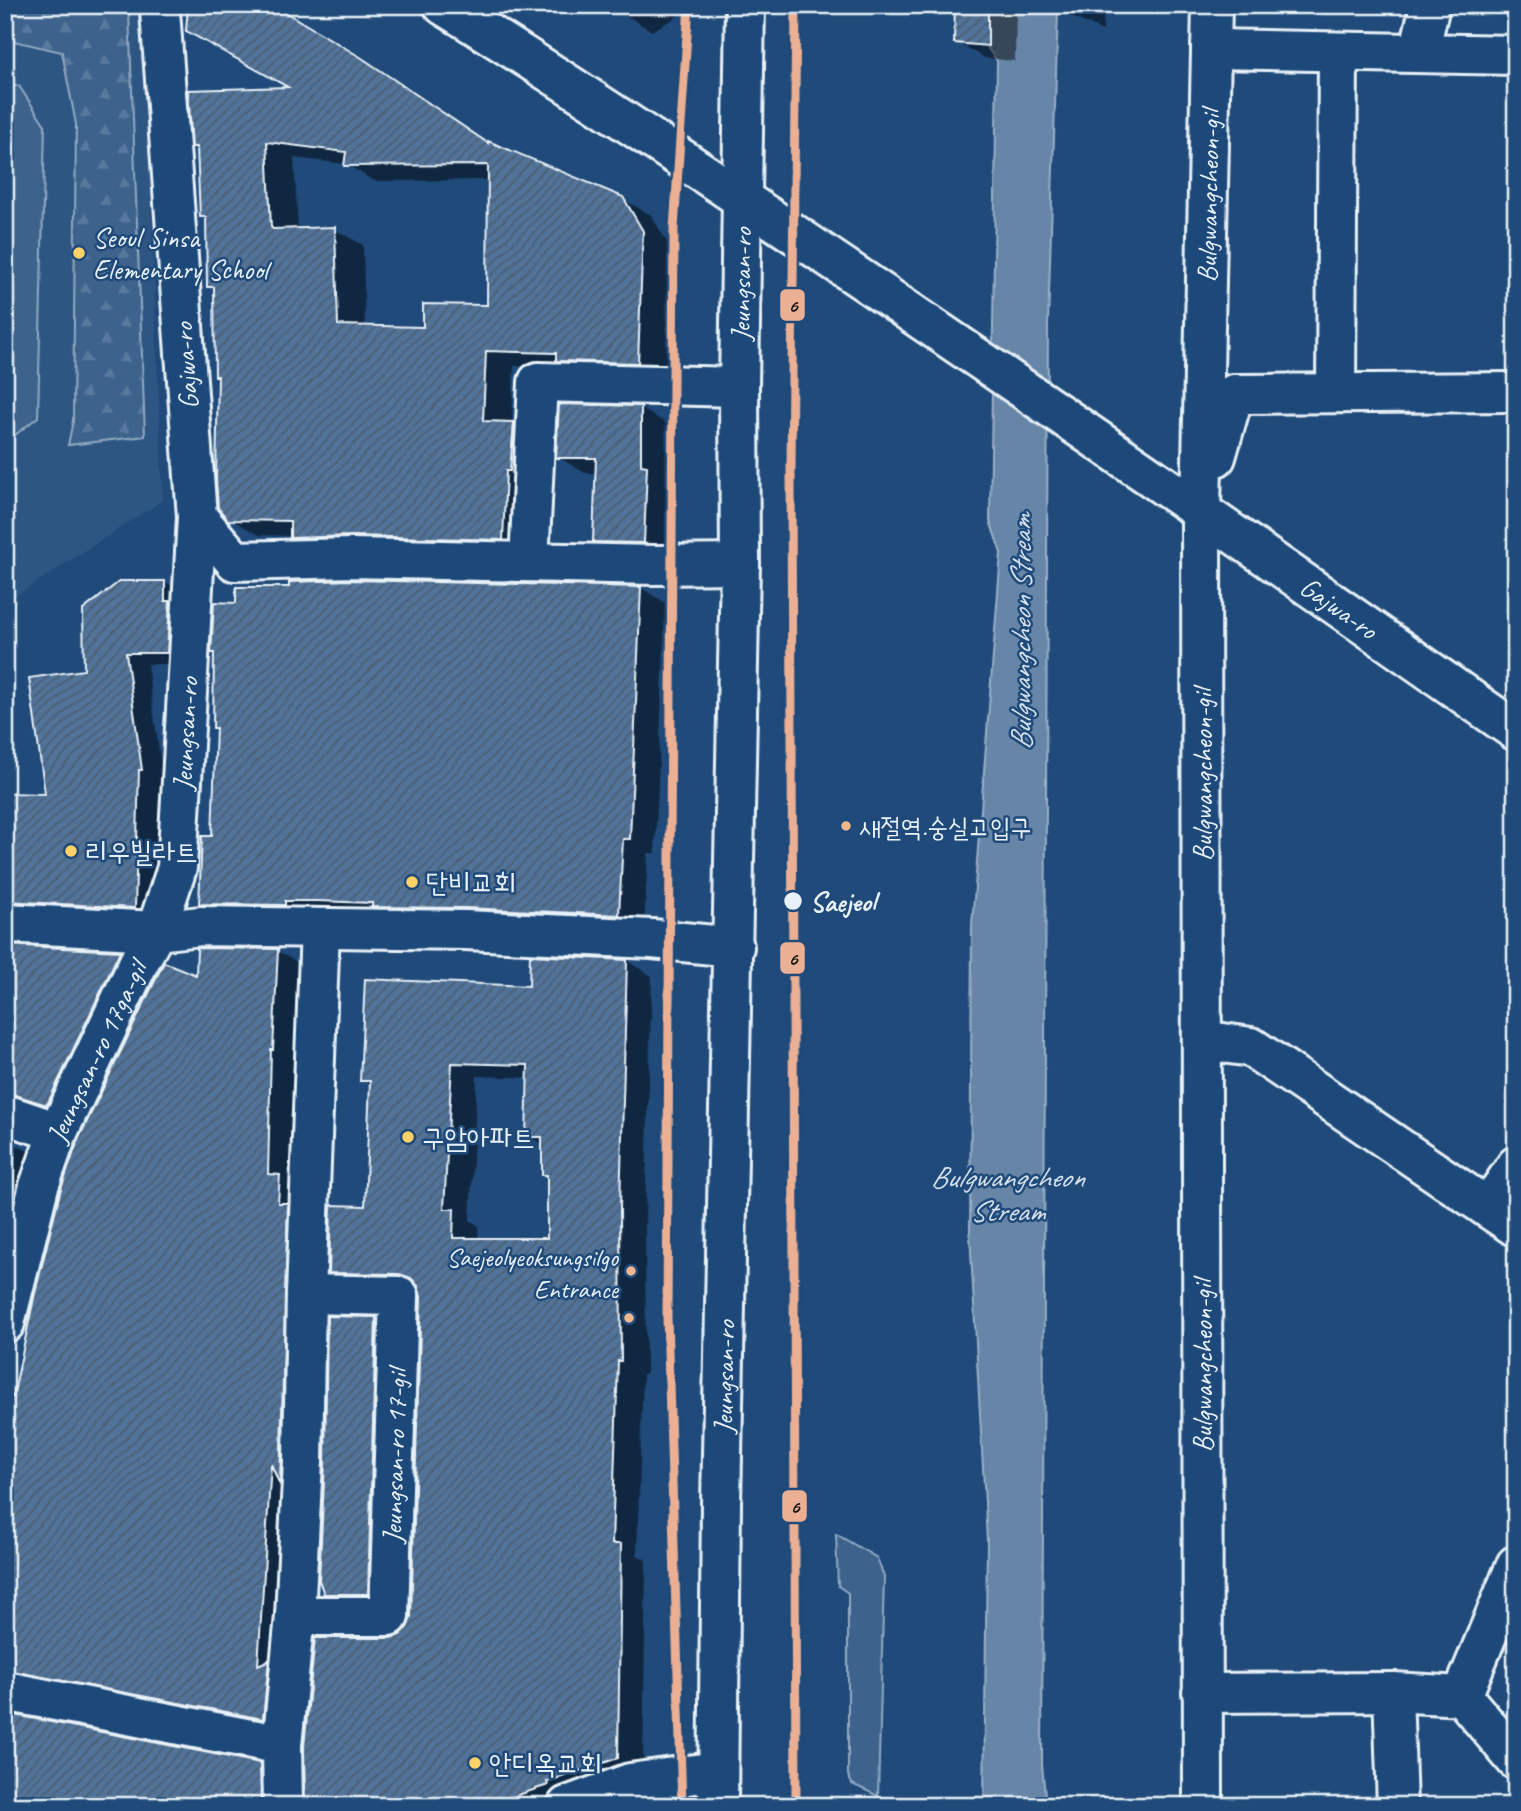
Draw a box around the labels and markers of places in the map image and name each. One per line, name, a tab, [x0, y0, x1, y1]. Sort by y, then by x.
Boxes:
place label: Seoul Sinsa Elementary School	[93, 220, 273, 287]
marker: Seoul Sinsa Elementary School	[71, 245, 87, 261]
place label: 새절역.숭실고입구	[859, 811, 1032, 844]
marker: 새절역.숭실고입구	[839, 819, 853, 833]
place label: 리우빌라트	[85, 834, 198, 869]
marker: 리우빌라트	[63, 843, 79, 859]
place label: 단비교회	[426, 865, 516, 900]
marker: 단비교회	[404, 874, 420, 890]
place label: Saejeol	[810, 884, 881, 919]
marker: Saejeol	[782, 890, 804, 912]
place label: 구암아파트	[422, 1120, 535, 1155]
marker: 구암아파트	[400, 1129, 416, 1145]
place label: Saejeolyeoksungsilgo Entrance	[447, 1241, 620, 1306]
marker: Saejeolyeoksungsilgo Entrance	[624, 1264, 638, 1278]
unlabelled marker	[622, 1311, 636, 1325]
place label: 안디옥교회	[489, 1746, 602, 1781]
marker: 안디옥교회	[467, 1755, 483, 1771]

